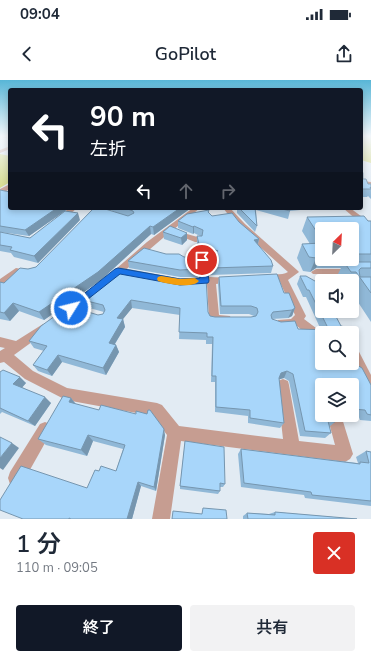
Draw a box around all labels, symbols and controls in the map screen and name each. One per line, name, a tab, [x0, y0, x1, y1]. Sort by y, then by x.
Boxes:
text: 09:04	[20, 4, 60, 24]
text: GoPilot	[155, 42, 216, 66]
icon: back	[16, 43, 38, 65]
icon: share	[333, 43, 355, 65]
text: 90 m	[90, 98, 156, 136]
icon: left	[24, 104, 76, 156]
text: 左折	[90, 137, 126, 161]
icon: left	[133, 180, 155, 202]
icon: ahead	[175, 180, 197, 202]
icon: right	[217, 180, 239, 202]
north arrow	[315, 222, 359, 266]
map controls	[315, 222, 359, 422]
pin	[185, 243, 219, 277]
icon: arrive	[191, 249, 213, 271]
button: sound	[315, 274, 359, 318]
position arrow	[50, 287, 92, 329]
button: search	[315, 326, 359, 370]
button: layers	[315, 378, 359, 422]
text: 1 分	[16, 528, 61, 560]
button: close	[313, 532, 355, 574]
text: 110 m · 09:05	[16, 559, 98, 577]
button: 終了	[16, 605, 182, 651]
button: 共有	[190, 605, 355, 651]

